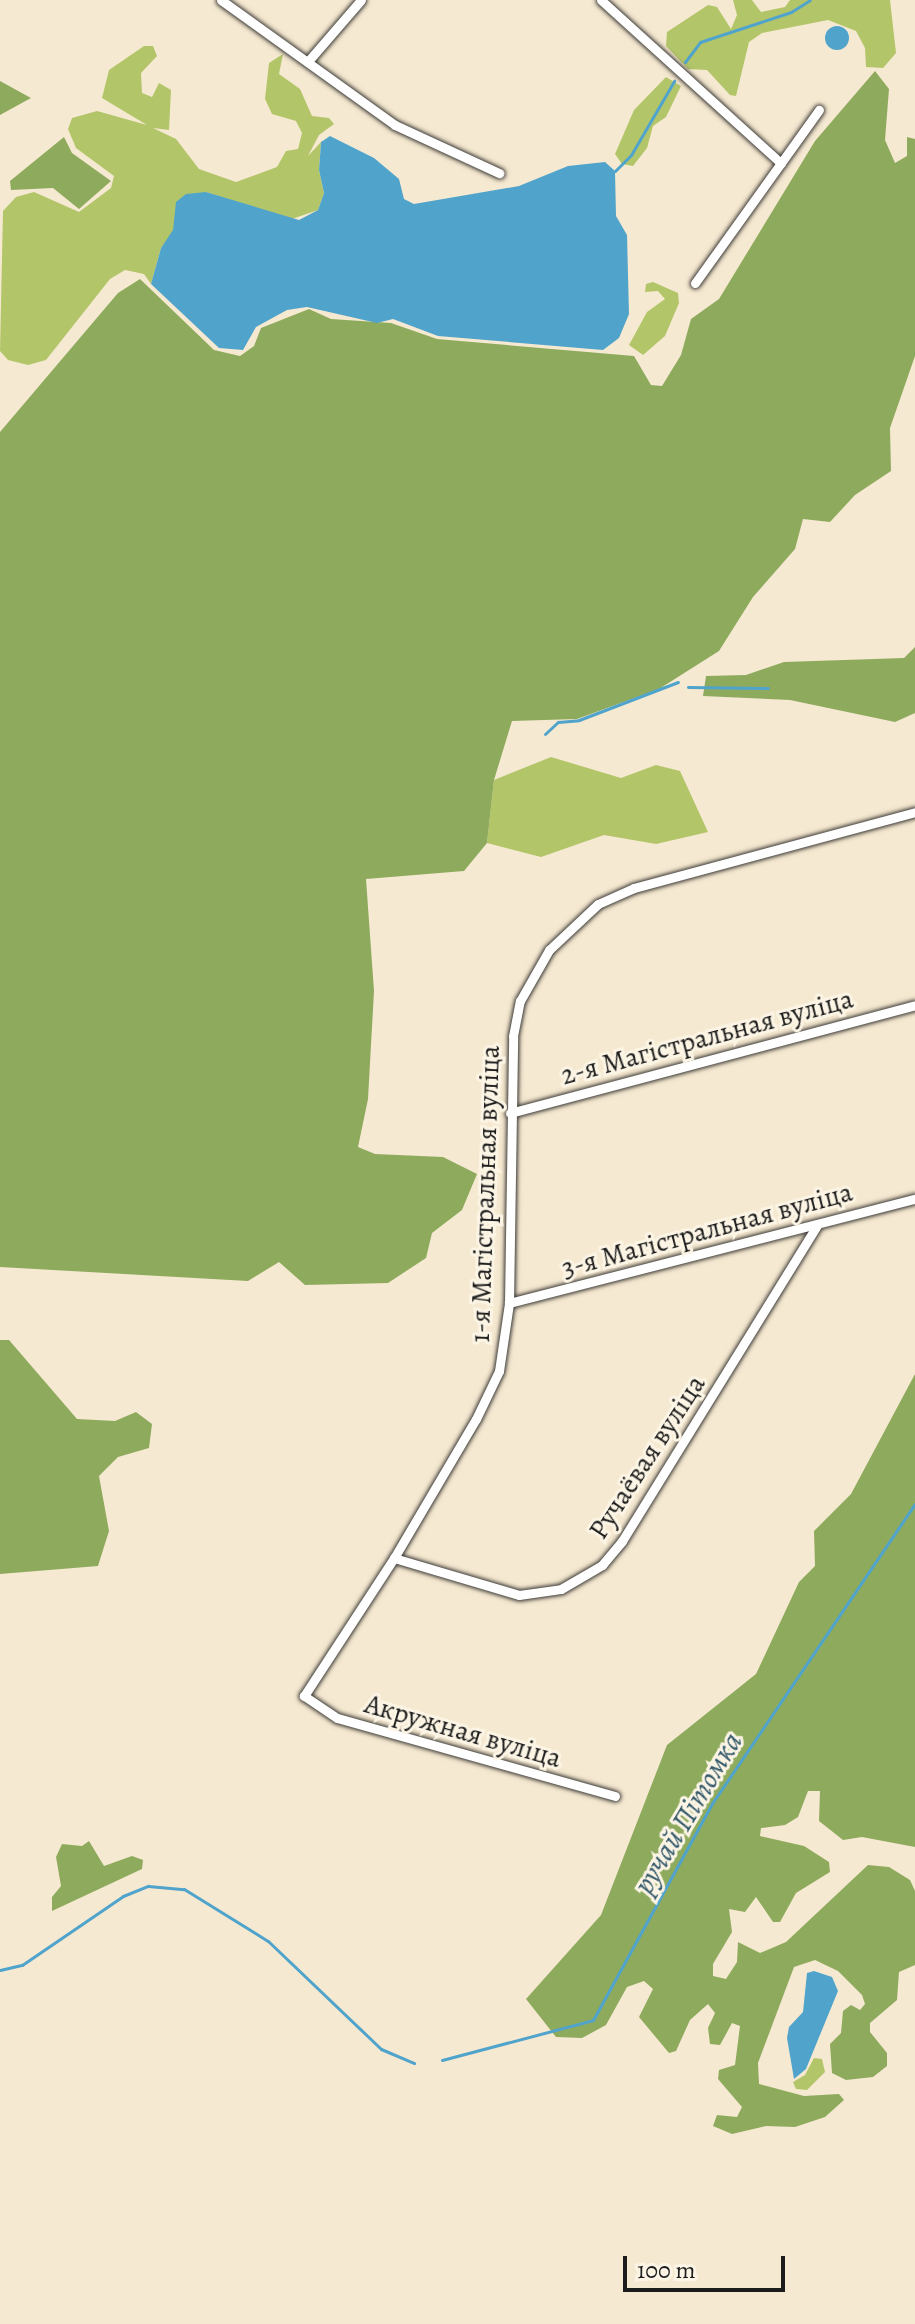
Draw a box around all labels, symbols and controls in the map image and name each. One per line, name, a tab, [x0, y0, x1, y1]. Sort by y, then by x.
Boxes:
street label: 2-я Магістральная вуліца	[557, 982, 857, 1092]
street label: 1-я Магістральная вуліца	[463, 1045, 507, 1343]
street label: 3-я Магістральная вуліца	[558, 1175, 856, 1285]
street label: Ручаёвая вуліца	[581, 1369, 713, 1545]
street label: Акружная вуліца	[361, 1687, 565, 1775]
water label: ручай Пітомка	[626, 1726, 750, 1900]
scale bar	[627, 2240, 789, 2290]
text: 100 m	[637, 2254, 696, 2286]

